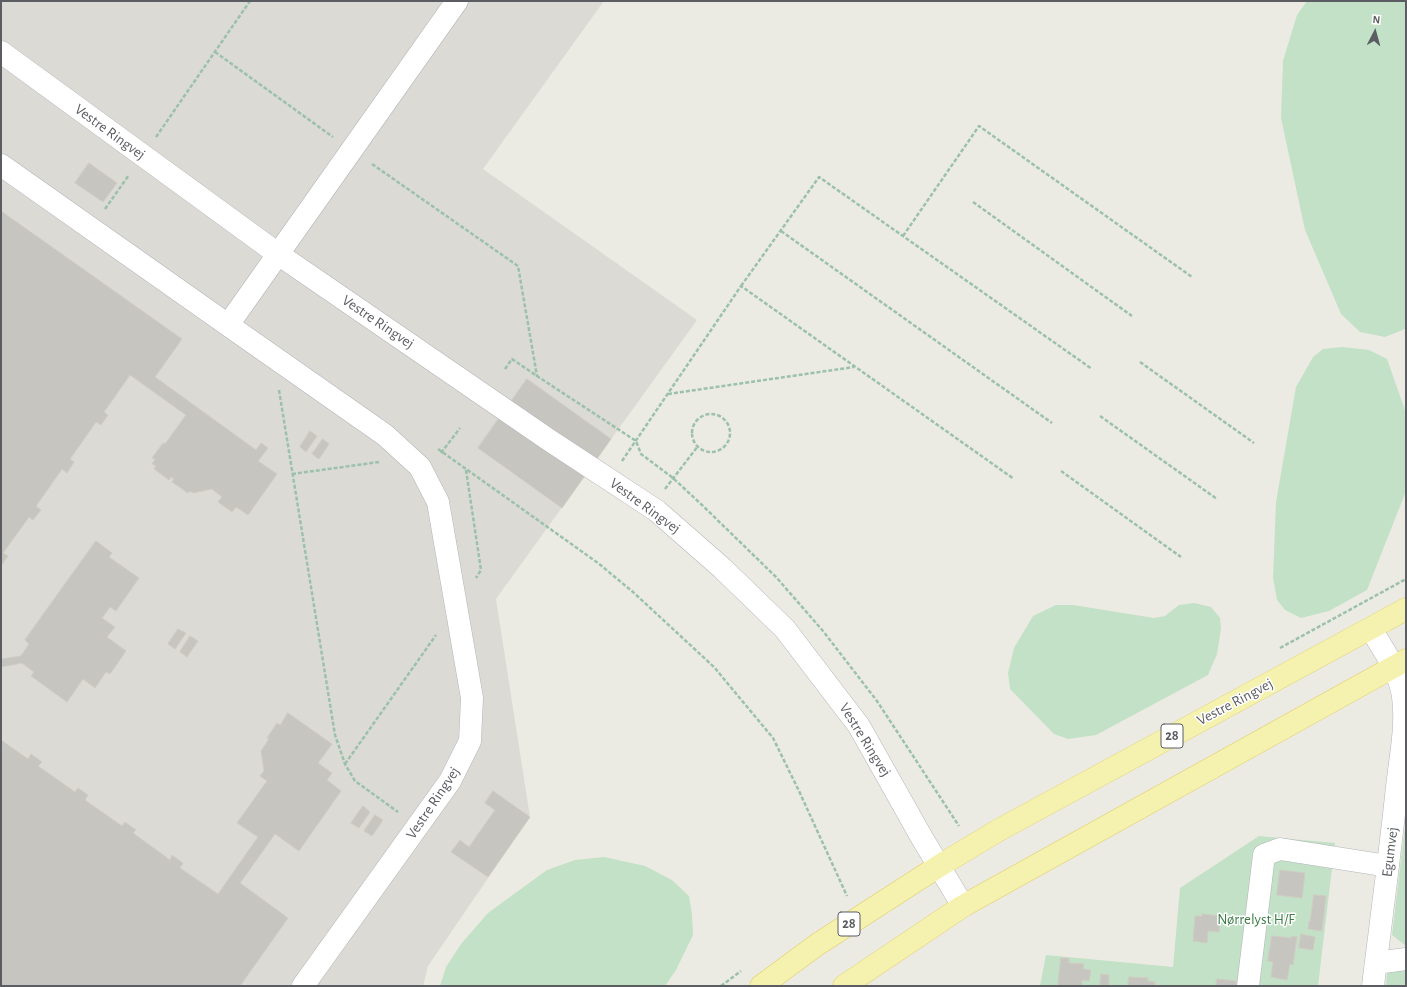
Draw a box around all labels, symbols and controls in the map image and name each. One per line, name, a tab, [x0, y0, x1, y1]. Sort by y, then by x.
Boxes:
north arrow	[1355, 12, 1395, 52]
text: N	[1372, 14, 1381, 25]
street label: Vestre Ringvej	[71, 100, 149, 164]
street label: Vestre Ringvej	[338, 291, 418, 353]
street label: Vestre Ringvej	[606, 474, 684, 538]
street label: Vestre Ringvej	[1194, 675, 1276, 729]
street label: Vestre Ringvej	[835, 700, 895, 780]
road number: 28	[1161, 724, 1183, 748]
street label: Vestre Ringvej	[402, 763, 464, 843]
street label: Egumvej	[1378, 826, 1402, 878]
park label: Nørrelyst H/F	[1217, 910, 1295, 928]
road number: 28	[838, 912, 860, 936]

